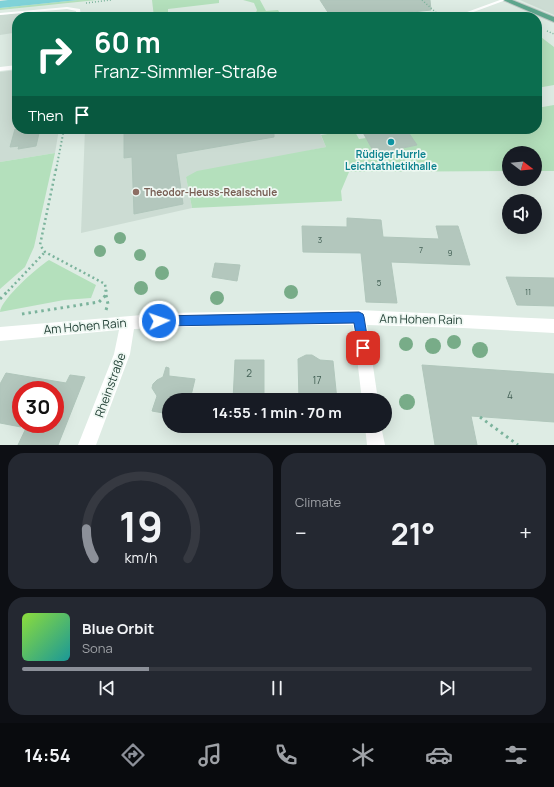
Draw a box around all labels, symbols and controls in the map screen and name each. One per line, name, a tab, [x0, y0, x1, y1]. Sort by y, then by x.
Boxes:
text: 60 m	[94, 23, 161, 61]
icon: right	[28, 28, 80, 80]
text: Franz-Simmler-Straße	[94, 59, 277, 83]
icon: arrive	[71, 104, 93, 126]
text: Then	[28, 105, 63, 126]
marker: Rüdiger Hurrle Leichtathletikhalle	[386, 137, 396, 147]
north arrow	[502, 146, 542, 186]
map controls	[502, 146, 542, 234]
place label: Rüdiger Hurrle Leichtathletikhalle	[345, 147, 437, 173]
place label: Theodor-Heuss-Realschule	[144, 185, 277, 199]
marker: Theodor-Heuss-Realschule	[131, 187, 141, 197]
button: sound	[502, 194, 542, 234]
house number: 3	[318, 234, 322, 245]
house number: 7	[419, 244, 423, 255]
house number: 9	[448, 247, 453, 258]
house number: 5	[377, 277, 382, 288]
house number: 11	[525, 286, 531, 297]
position arrow	[138, 300, 180, 342]
street label: Am Hohen Rain	[379, 310, 463, 328]
street label: Am Hohen Rain	[43, 314, 127, 338]
pin	[346, 331, 380, 365]
icon: arrive	[352, 337, 374, 359]
street label: Rheinstraße	[90, 350, 130, 420]
house number: 2	[246, 366, 252, 380]
house number: 17	[313, 373, 321, 387]
speed limit sign: 30	[12, 381, 64, 433]
house number: 4	[507, 388, 513, 402]
text: 14:55 · 1 min · 70 m	[212, 402, 342, 423]
text: Climate	[295, 493, 341, 511]
text: 19	[118, 498, 163, 554]
text: 21°	[391, 513, 435, 554]
text: −	[295, 518, 307, 548]
text: +	[519, 518, 532, 548]
text: km/h	[124, 548, 157, 567]
text: Blue Orbit	[82, 618, 154, 639]
text: Sona	[82, 639, 113, 657]
icon: previous	[96, 677, 118, 699]
icon: pause	[266, 677, 288, 699]
icon: next	[436, 677, 458, 699]
icon: directions	[119, 741, 147, 769]
icon: music	[196, 741, 224, 769]
icon: phone	[272, 741, 300, 769]
icon: climate	[349, 741, 377, 769]
icon: car	[425, 741, 453, 769]
icon: filters	[502, 741, 530, 769]
text: 14:54	[24, 743, 71, 767]

